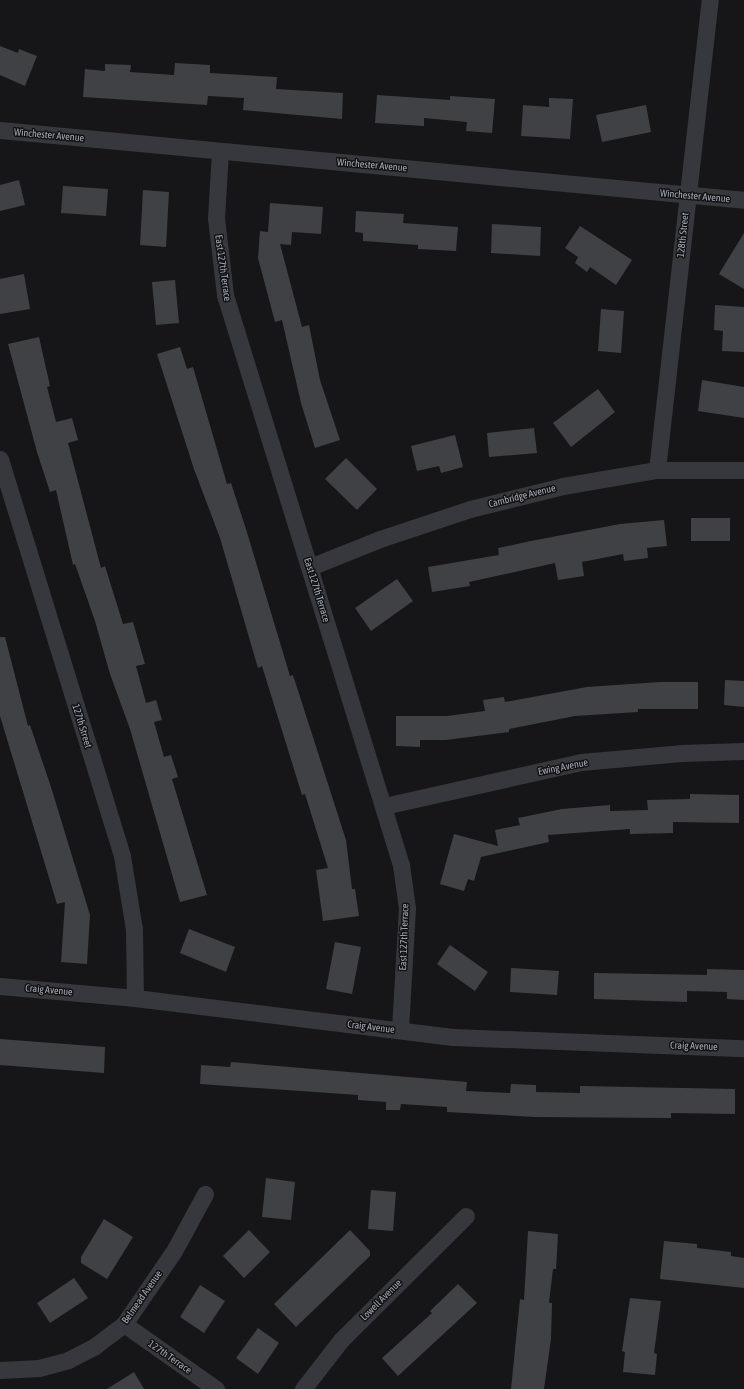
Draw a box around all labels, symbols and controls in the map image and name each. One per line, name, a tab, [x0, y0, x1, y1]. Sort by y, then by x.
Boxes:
street label: Winchester Avenue	[13, 126, 85, 144]
street label: Winchester Avenue	[336, 156, 408, 174]
street label: Winchester Avenue	[659, 187, 731, 205]
street label: 128th Street	[675, 212, 691, 258]
street label: East 127th Terrace	[212, 234, 234, 302]
street label: Cambridge Avenue	[487, 482, 557, 510]
street label: East 127th Terrace	[301, 556, 333, 624]
street label: 127th Street	[70, 703, 94, 749]
street label: Ewing Avenue	[537, 756, 589, 778]
street label: East 127th Terrace	[397, 903, 411, 971]
street label: Craig Avenue	[25, 982, 73, 998]
street label: Craig Avenue	[347, 1018, 395, 1036]
street label: Craig Avenue	[670, 1039, 718, 1053]
street label: Belmead Avenue	[119, 1268, 165, 1326]
street label: Lowell Avenue	[358, 1277, 404, 1323]
street label: 127th Terrace	[146, 1338, 194, 1376]

